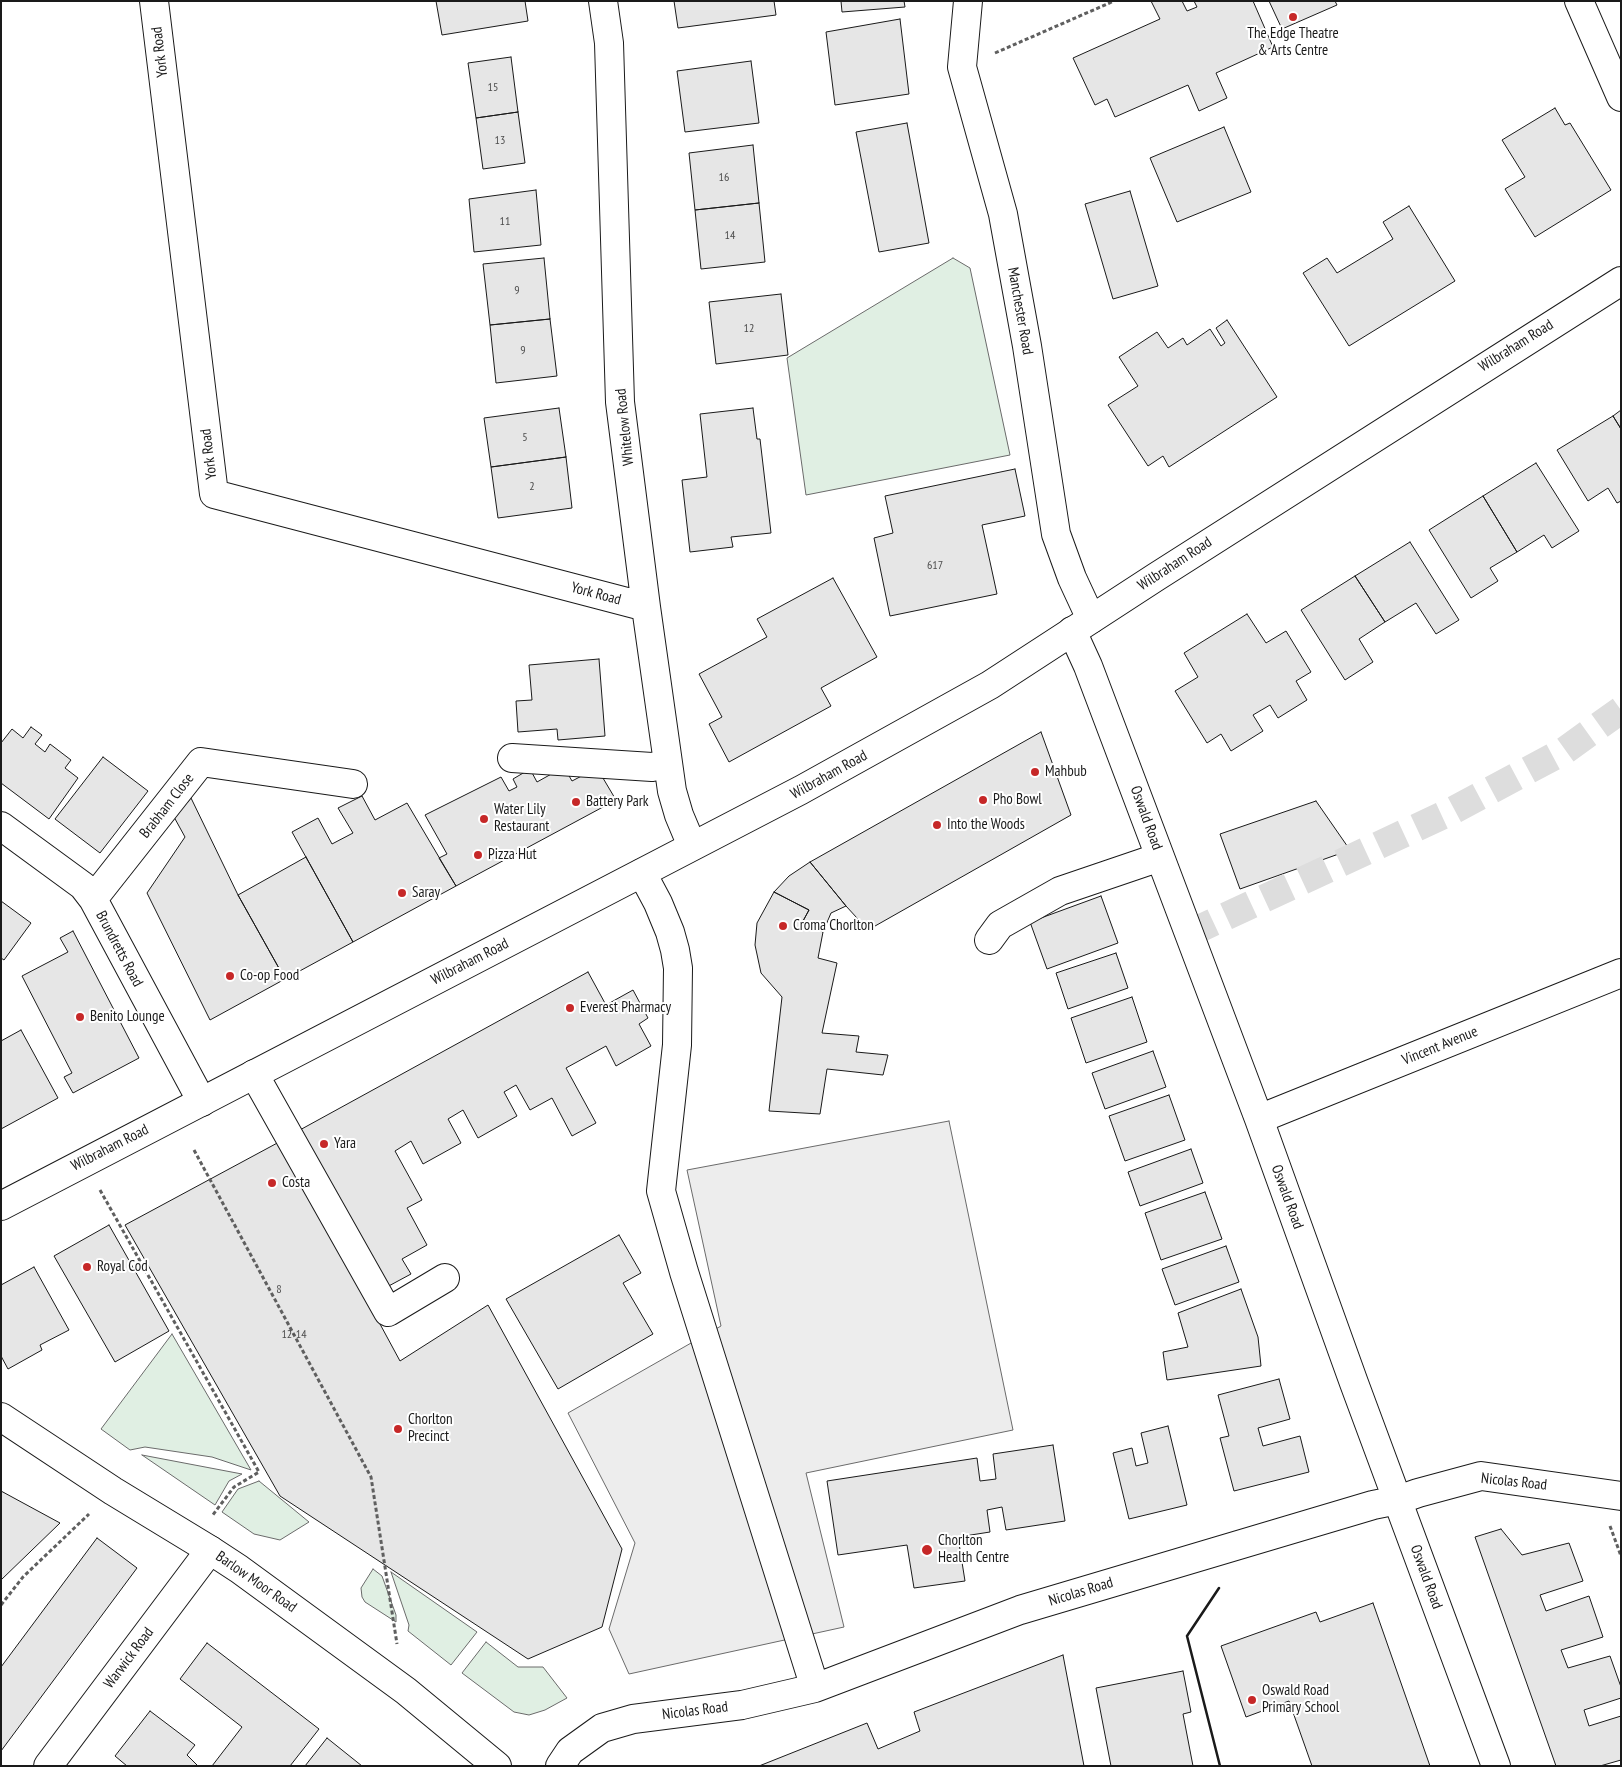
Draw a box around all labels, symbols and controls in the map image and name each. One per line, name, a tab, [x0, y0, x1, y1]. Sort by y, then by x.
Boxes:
marker: The Edge Theatre & Arts Centre	[1287, 11, 1299, 23]
place label: The Edge Theatre & Arts Centre	[1247, 25, 1339, 60]
street label: York Road	[148, 26, 172, 78]
house number: 15	[488, 81, 498, 95]
house number: 13	[495, 134, 505, 148]
house number: 16	[719, 171, 729, 185]
house number: 11	[500, 215, 510, 229]
house number: 14	[725, 229, 735, 243]
street label: Manchester Road	[1003, 266, 1037, 356]
house number: 9	[514, 284, 520, 298]
street label: Wilbraham Road	[1475, 316, 1557, 376]
house number: 12	[744, 322, 754, 336]
house number: 9	[520, 344, 526, 358]
street label: Whitelow Road	[612, 387, 638, 467]
street label: York Road	[197, 428, 221, 480]
house number: 5	[522, 431, 528, 445]
house number: 2	[529, 480, 535, 494]
street label: Wilbraham Road	[1135, 533, 1215, 595]
house number: 617	[927, 559, 943, 573]
street label: York Road	[569, 579, 623, 609]
street label: Wilbraham Road	[788, 747, 870, 803]
place label: Mahbub	[1045, 763, 1087, 781]
marker: Mahbub	[1029, 766, 1041, 778]
street label: Brabham Close	[136, 770, 198, 842]
street label: Oswald Road	[1126, 783, 1166, 853]
place label: Pho Bowl	[993, 791, 1042, 809]
place label: Battery Park	[586, 793, 649, 811]
marker: Pho Bowl	[977, 794, 989, 806]
marker: Battery Park	[570, 796, 582, 808]
place label: Water Lily Restaurant	[494, 801, 549, 836]
marker: Water Lily Restaurant	[478, 813, 490, 825]
place label: Into the Woods	[947, 816, 1025, 834]
marker: Into the Woods	[931, 819, 943, 831]
place label: Pizza Hut	[488, 846, 537, 864]
marker: Pizza Hut	[472, 849, 484, 861]
place label: Saray	[412, 884, 440, 902]
marker: Saray	[396, 887, 408, 899]
street label: Brundretts Road	[92, 908, 146, 990]
place label: Croma Chorlton	[793, 917, 874, 935]
marker: Croma Chorlton	[777, 920, 789, 932]
street label: Wilbraham Road	[428, 935, 512, 989]
place label: Co-op Food	[240, 967, 299, 985]
marker: Co-op Food	[224, 970, 236, 982]
place label: Everest Pharmacy	[580, 999, 671, 1017]
marker: Everest Pharmacy	[564, 1002, 576, 1014]
place label: Benito Lounge	[90, 1008, 165, 1026]
marker: Benito Lounge	[74, 1011, 86, 1023]
street label: Vincent Avenue	[1400, 1023, 1480, 1069]
street label: Wilbraham Road	[68, 1121, 152, 1175]
place label: Yara	[334, 1135, 356, 1153]
marker: Yara	[318, 1138, 330, 1150]
street label: Oswald Road	[1267, 1162, 1307, 1232]
place label: Costa	[282, 1174, 310, 1192]
marker: Costa	[266, 1177, 278, 1189]
place label: Royal Cod	[97, 1258, 148, 1276]
marker: Royal Cod	[81, 1261, 93, 1273]
house number: 8	[276, 1283, 282, 1297]
house number: 12-14	[281, 1328, 307, 1342]
place label: Chorlton Precinct	[408, 1411, 453, 1446]
marker: Chorlton Precinct	[392, 1423, 404, 1435]
street label: Nicolas Road	[1480, 1470, 1548, 1494]
place label: Chorlton Health Centre	[938, 1532, 1009, 1567]
street label: Oswald Road	[1406, 1542, 1446, 1612]
marker: Chorlton Health Centre	[920, 1543, 934, 1557]
street label: Barlow Moor Road	[212, 1548, 300, 1616]
street label: Nicolas Road	[1047, 1574, 1115, 1610]
street label: Warwick Road	[100, 1624, 158, 1692]
place label: Oswald Road Primary School	[1262, 1682, 1339, 1717]
marker: Oswald Road Primary School	[1246, 1694, 1258, 1706]
street label: Nicolas Road	[661, 1698, 729, 1724]

